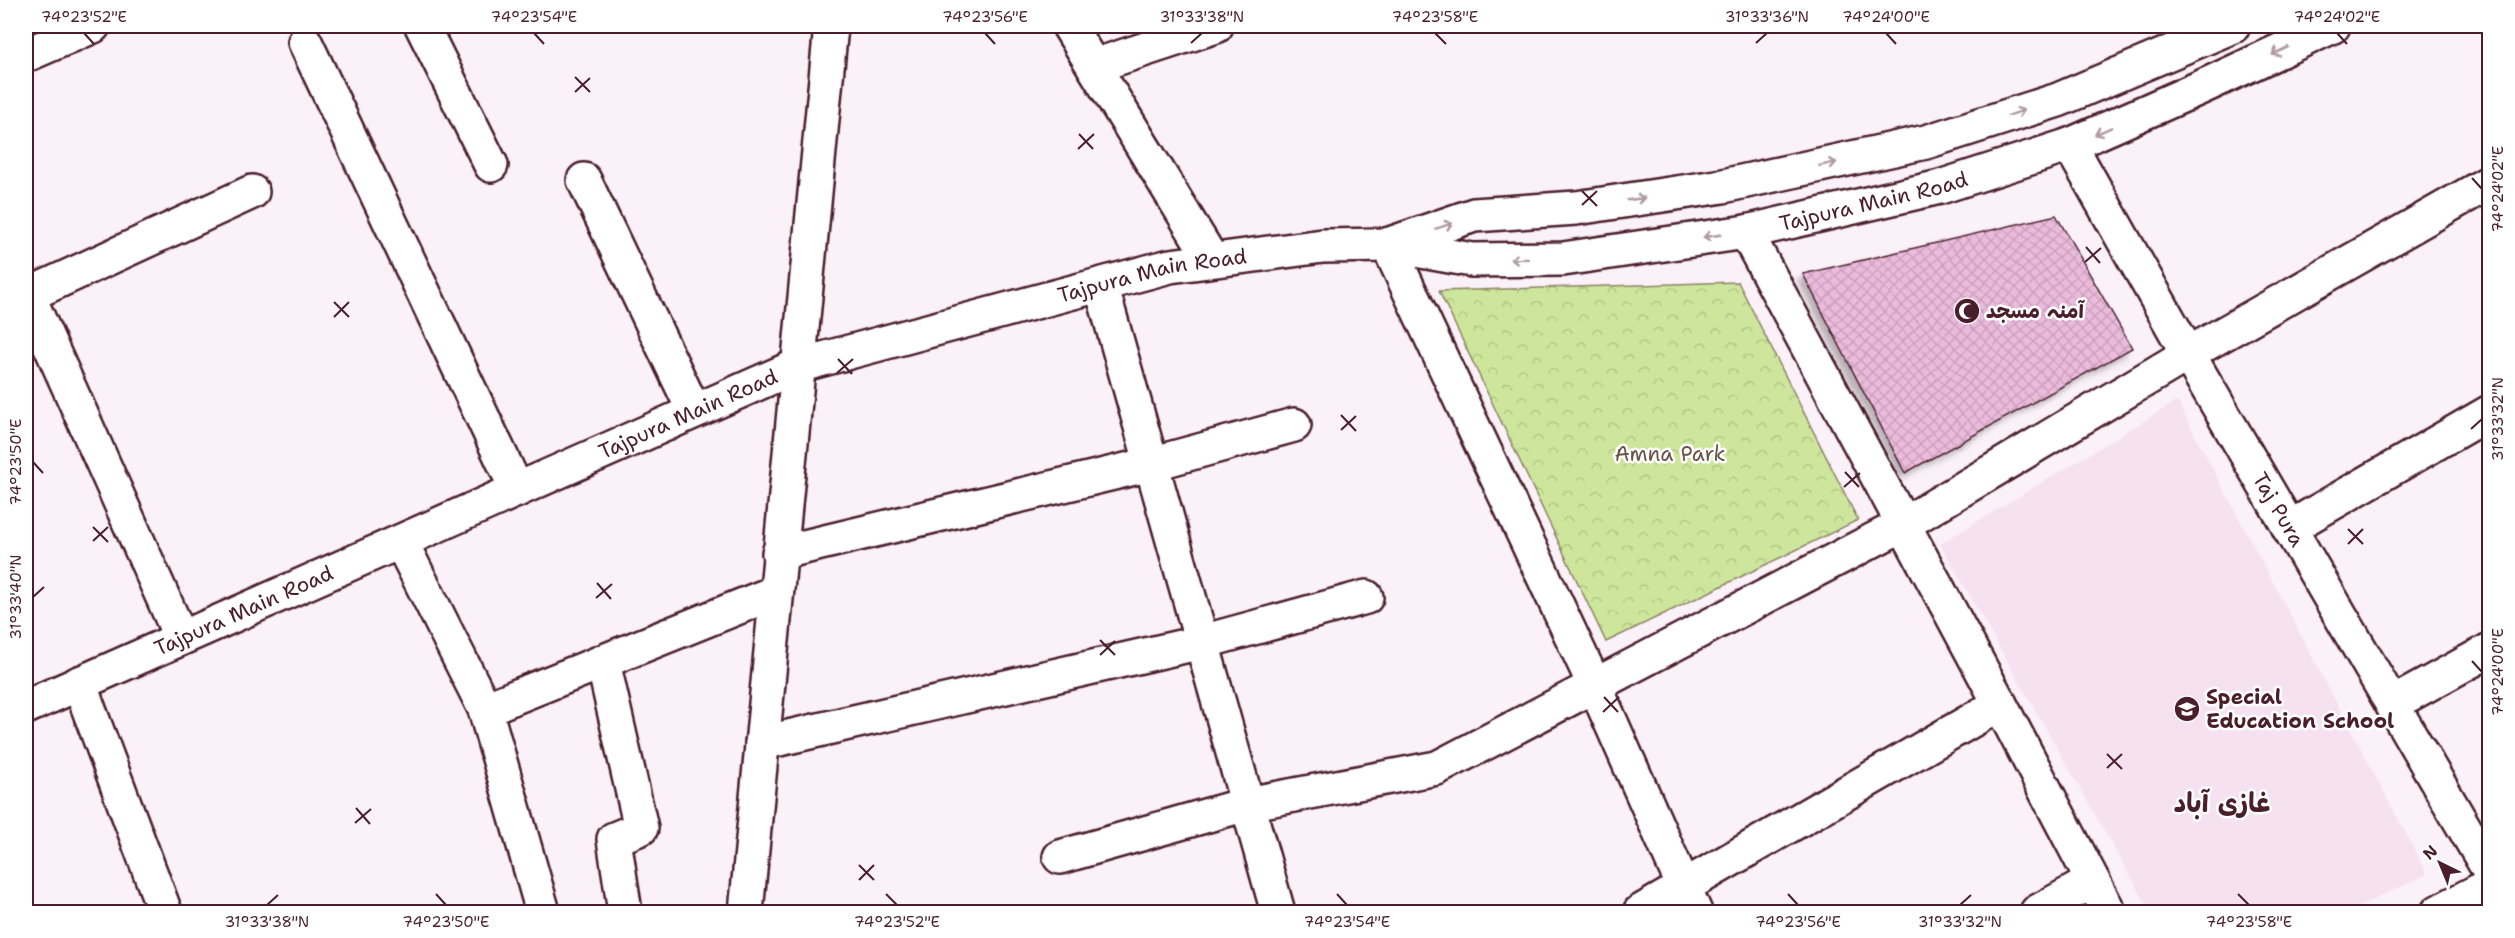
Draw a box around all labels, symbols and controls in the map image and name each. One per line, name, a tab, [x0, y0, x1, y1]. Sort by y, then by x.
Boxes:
text: 74°23'52"E	[41, 7, 127, 27]
text: 74°23'54"E	[491, 7, 577, 27]
text: 74°23'56"E	[942, 7, 1028, 27]
text: 31°33'38"N	[1160, 7, 1244, 27]
text: 74°23'58"E	[1392, 7, 1478, 27]
text: 31°33'36"N	[1725, 7, 1809, 27]
text: 74°24'00"E	[1842, 7, 1930, 27]
text: 74°24'02"E	[2294, 7, 2380, 27]
one-way arrow	[2272, 45, 2290, 57]
one-way arrow	[2006, 107, 2025, 118]
one-way arrow	[2094, 126, 2112, 137]
text: 74°24'02"E	[2488, 146, 2508, 232]
one-way arrow	[1818, 157, 1837, 169]
street label: Tajpura Main Road	[1777, 165, 1971, 238]
one-way arrow	[1626, 194, 1645, 205]
one-way arrow	[1434, 219, 1453, 230]
one-way arrow	[1703, 231, 1723, 242]
street label: Tajpura Main Road	[1055, 242, 1248, 309]
one-way arrow	[1510, 253, 1530, 265]
mosque icon: آمنہ مسجد	[1952, 296, 1982, 326]
place label: آمنہ مسجد	[1986, 297, 2085, 325]
street label: Tajpura Main Road	[594, 362, 782, 466]
text: 31°33'32"N	[2488, 377, 2508, 461]
text: 74°23'50"E	[6, 419, 26, 505]
park label: Amna Park	[1614, 440, 1726, 468]
street label: Taj Pura	[2246, 467, 2311, 552]
text: 31°33'40"N	[6, 554, 26, 640]
street label: Tajpura Main Road	[150, 559, 338, 663]
text: 74°24'00"E	[2488, 628, 2508, 716]
place label: Special Education School	[2206, 683, 2394, 735]
school or university icon: Special Education School	[2172, 694, 2202, 724]
district label: غازى آباد	[2174, 784, 2270, 821]
north arrow	[2410, 833, 2470, 893]
text: N	[2418, 840, 2442, 864]
text: 31°33'38"N	[225, 912, 309, 932]
text: 74°23'50"E	[403, 912, 489, 932]
text: 74°23'52"E	[854, 912, 940, 932]
text: 74°23'54"E	[1304, 912, 1390, 932]
text: 74°23'56"E	[1755, 912, 1841, 932]
text: 31°33'32"N	[1918, 912, 2002, 932]
text: 74°23'58"E	[2206, 912, 2292, 932]

